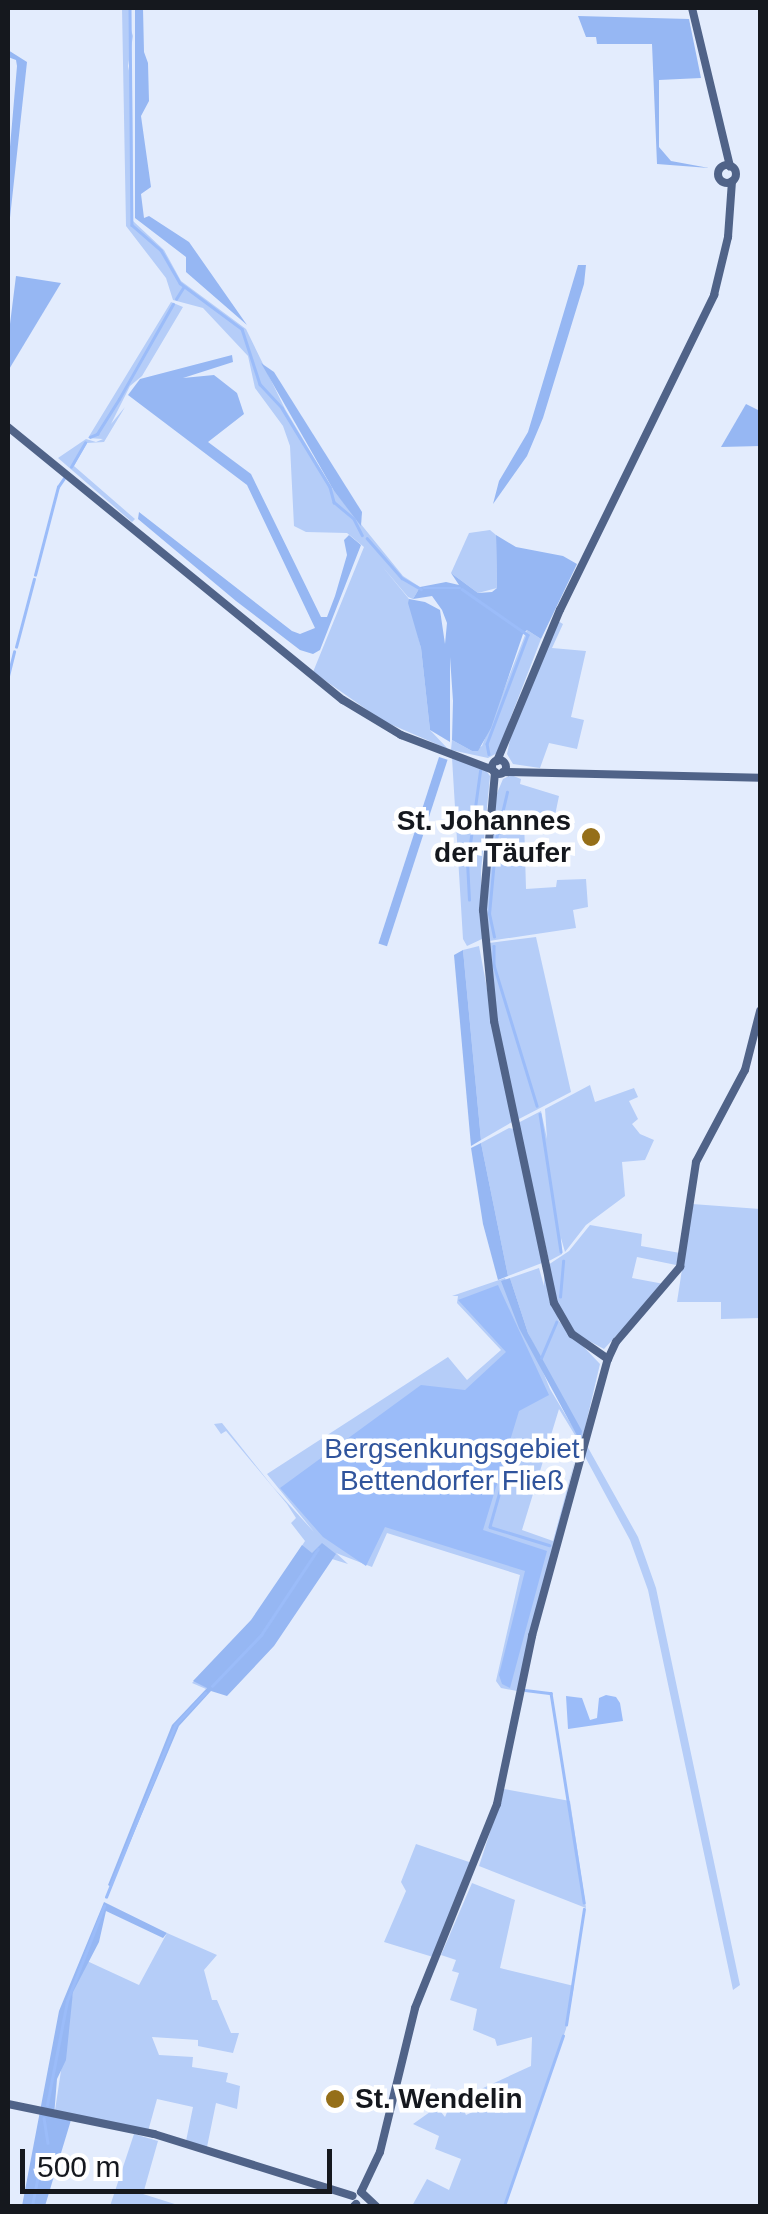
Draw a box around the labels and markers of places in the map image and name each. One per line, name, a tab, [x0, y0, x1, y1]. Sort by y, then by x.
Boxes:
place label: St. Johannes der Täufer	[397, 804, 571, 870]
marker: St. Johannes der Täufer	[580, 826, 602, 848]
place label: St. Wendelin	[355, 2082, 522, 2116]
marker: St. Wendelin	[324, 2088, 346, 2110]

